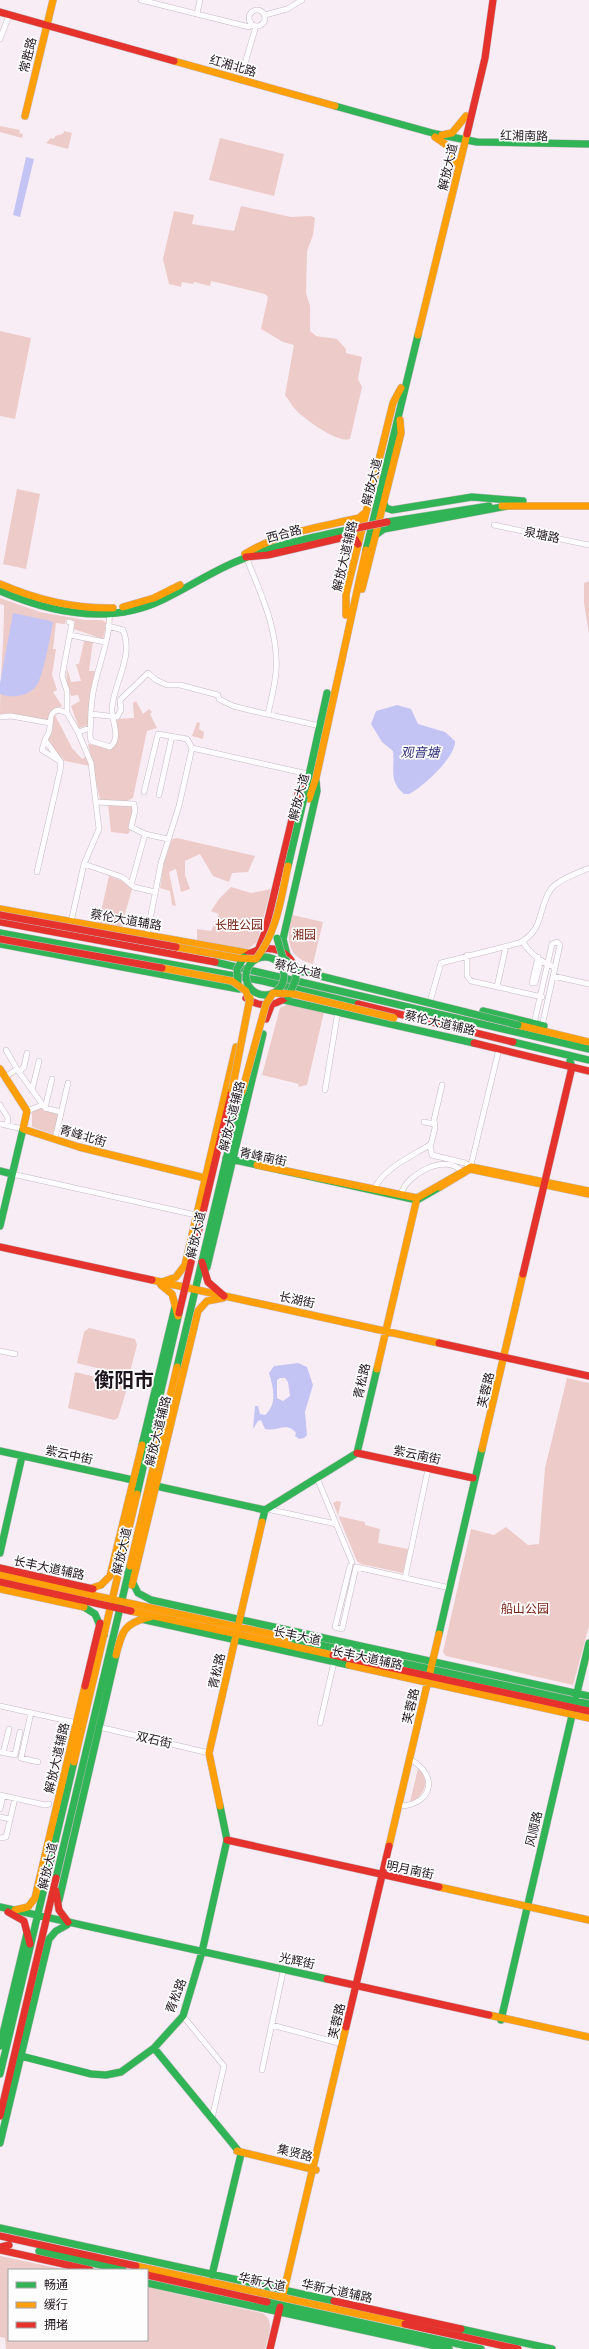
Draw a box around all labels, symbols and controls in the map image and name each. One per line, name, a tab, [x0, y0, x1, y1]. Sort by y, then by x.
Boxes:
street label: 常胜路	[17, 36, 39, 74]
street label: 红湘北路	[208, 53, 258, 79]
street label: 红湘南路	[500, 129, 548, 143]
street label: 解放大道	[436, 142, 460, 192]
street label: 解放大道	[359, 457, 385, 507]
street label: 解放大道辅路	[330, 519, 360, 593]
street label: 西合路	[265, 523, 303, 545]
street label: 泉塘路	[523, 524, 561, 546]
water label: 观音塘	[400, 745, 441, 760]
street label: 解放大道	[286, 772, 312, 822]
street label: 蔡伦大道辅路	[89, 907, 163, 933]
park label: 长胜公园	[215, 918, 263, 932]
park label: 湘园	[292, 928, 316, 942]
street label: 蔡伦大道	[273, 957, 323, 981]
street label: 蔡伦大道辅路	[403, 1008, 477, 1038]
street label: 解放大道辅路	[216, 1079, 248, 1153]
street label: 青峰北街	[58, 1123, 108, 1149]
street label: 青峰南街	[238, 1145, 288, 1169]
street label: 解放大道	[184, 1210, 208, 1260]
street label: 长湖街	[278, 1289, 316, 1311]
street label: 青松路	[351, 1362, 373, 1400]
district label: 衡阳市	[94, 1368, 154, 1392]
street label: 芙蓉路	[475, 1371, 497, 1409]
street label: 解放大道辅路	[142, 1394, 174, 1468]
street label: 紫云中街	[44, 1443, 94, 1467]
street label: 紫云南街	[392, 1443, 442, 1467]
street label: 解放大道	[110, 1526, 134, 1576]
street label: 长丰大道辅路	[12, 1554, 86, 1582]
park label: 船山公园	[501, 1602, 549, 1616]
street label: 长丰大道	[272, 1624, 322, 1648]
street label: 长丰大道辅路	[330, 1644, 404, 1672]
street label: 青松路	[206, 1652, 228, 1690]
street label: 芙蓉路	[400, 1687, 422, 1725]
street label: 解放大道辅路	[42, 1721, 72, 1795]
street label: 双石街	[135, 1729, 173, 1751]
street label: 风顺路	[523, 1810, 545, 1848]
street label: 解放大道	[36, 1841, 60, 1891]
street label: 明月南街	[385, 1858, 435, 1882]
street label: 光辉街	[278, 1950, 316, 1972]
street label: 青松路	[163, 1977, 189, 2015]
street label: 芙蓉路	[326, 2002, 348, 2040]
street label: 集贤路	[276, 2142, 314, 2164]
legend	[8, 2269, 148, 2341]
street label: 华新大道	[237, 2270, 287, 2294]
street label: 华新大道辅路	[300, 2277, 374, 2305]
text: 畅通	[44, 2278, 68, 2292]
text: 缓行	[44, 2298, 68, 2312]
text: 拥堵	[44, 2318, 68, 2332]

